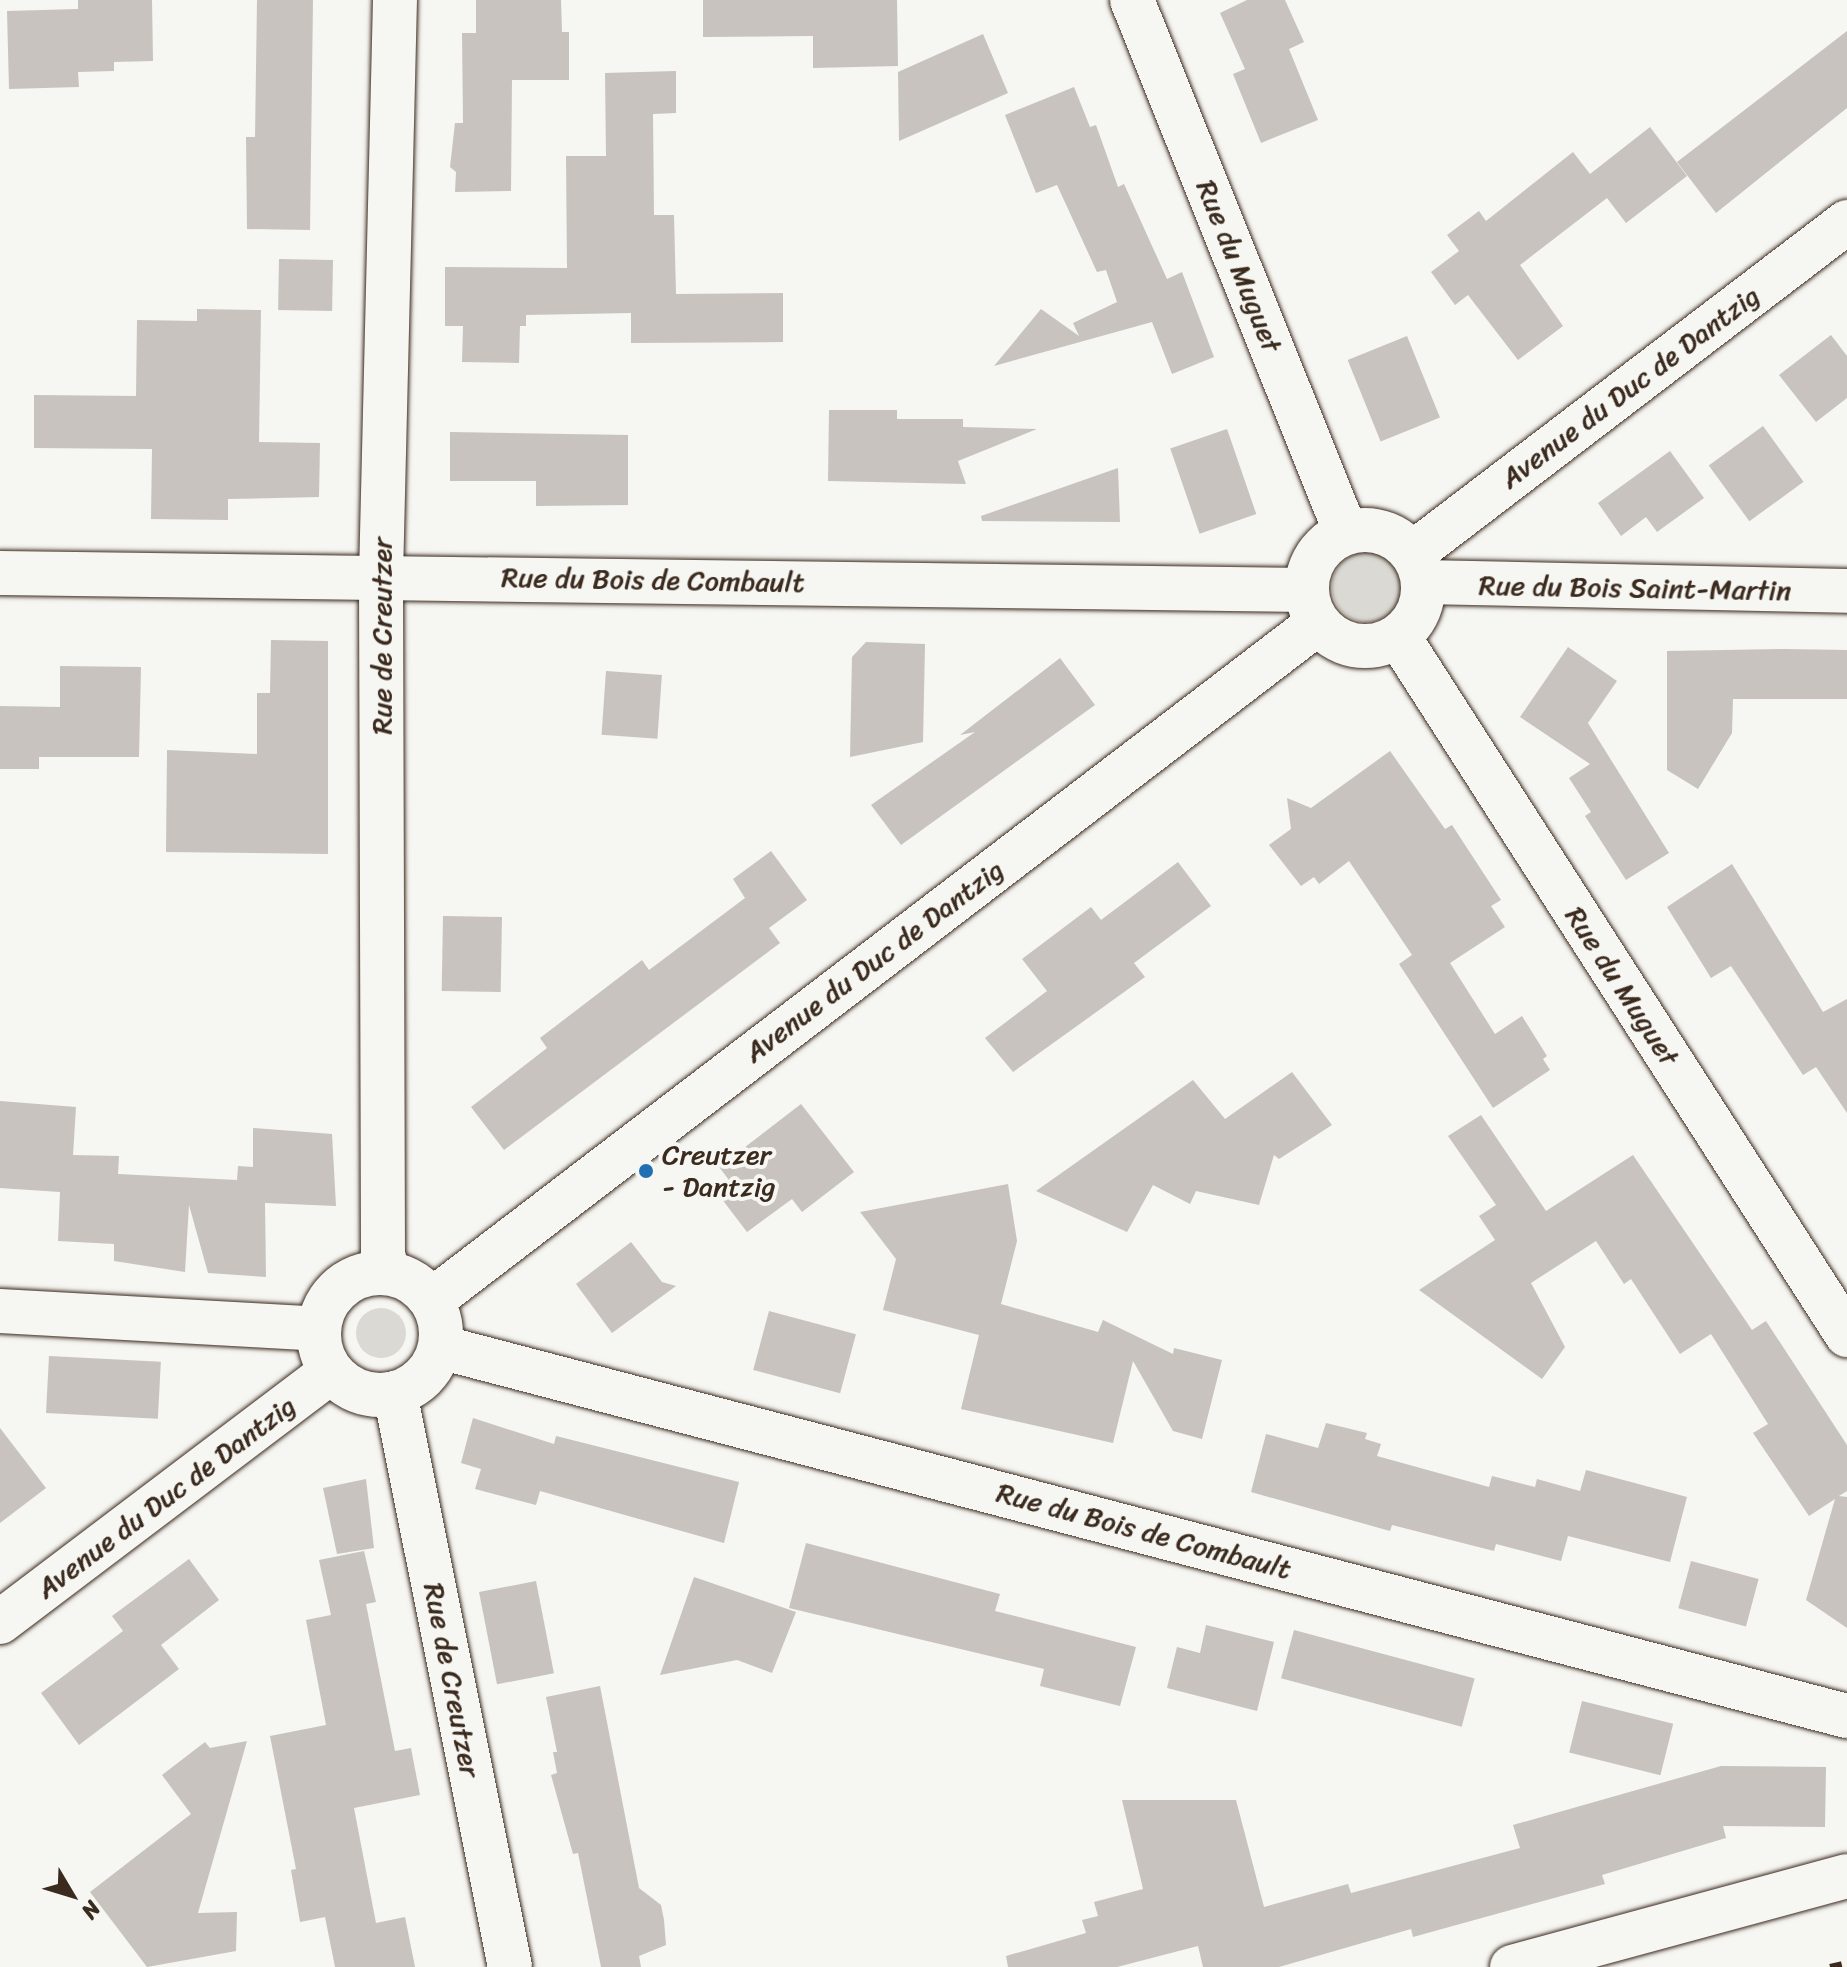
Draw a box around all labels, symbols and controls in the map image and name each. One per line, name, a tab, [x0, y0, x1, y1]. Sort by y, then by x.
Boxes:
street label: Rue du Muguet	[1189, 175, 1289, 357]
street label: Avenue du Duc de Dantzig	[1494, 278, 1766, 496]
street label: Rue de Creutzer	[365, 537, 399, 735]
street label: Rue du Bois de Combault	[501, 561, 805, 599]
street label: Rue du Bois Saint-Martin	[1477, 568, 1793, 608]
street label: Avenue du Duc de Dantzig	[738, 852, 1010, 1070]
street label: Rue du Muguet	[1558, 900, 1686, 1072]
place label: Creutzer - Dantzig	[662, 1138, 776, 1204]
marker: Creutzer - Dantzig	[637, 1162, 655, 1180]
street label: Avenue du Duc de Dantzig	[30, 1388, 302, 1606]
street label: Rue du Bois de Combault	[993, 1475, 1295, 1587]
street label: Rue de Creutzer	[417, 1579, 487, 1781]
north arrow	[32, 1855, 112, 1935]
text: N	[71, 1892, 111, 1928]

